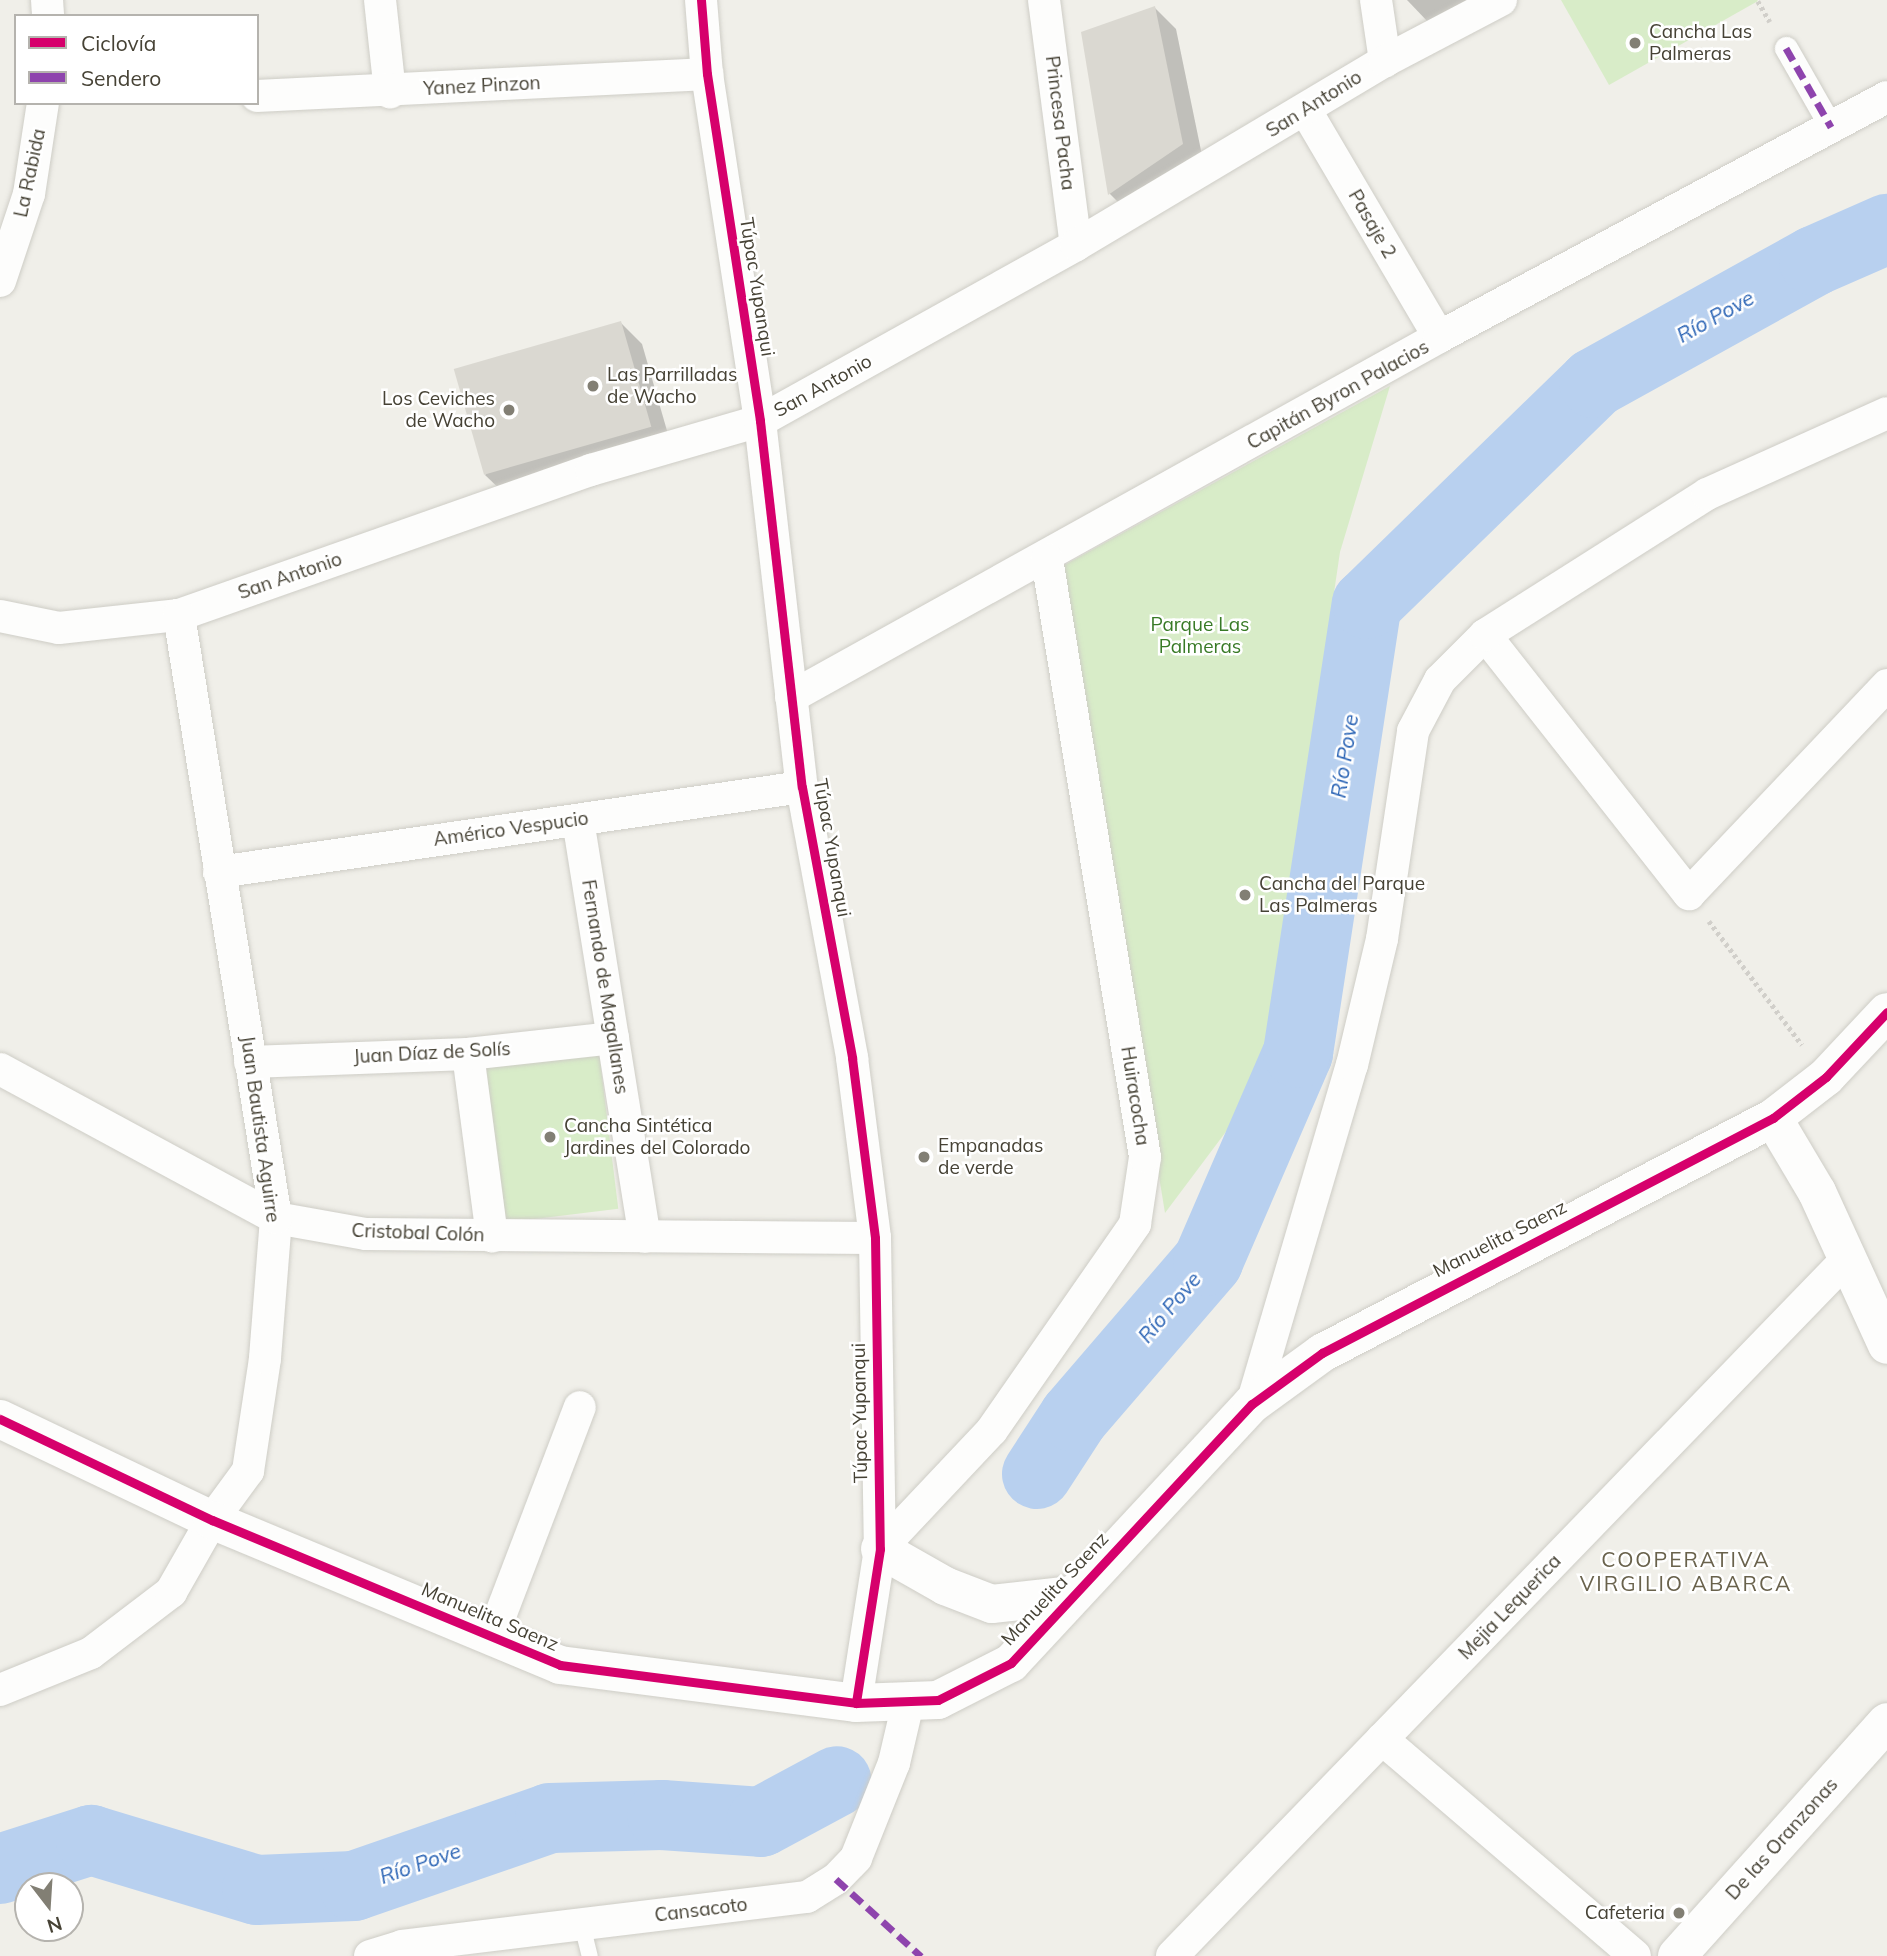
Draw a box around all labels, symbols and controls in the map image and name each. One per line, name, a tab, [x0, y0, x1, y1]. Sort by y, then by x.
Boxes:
legend	[14, 14, 259, 105]
place label: Cancha Las Palmeras	[1649, 21, 1752, 65]
text: Ciclovía	[81, 30, 156, 56]
marker: Cancha Las Palmeras	[1627, 35, 1643, 51]
street label: Princesa Pacha	[1040, 54, 1080, 192]
text: Sendero	[81, 65, 161, 91]
street label: San Antonio	[1262, 66, 1366, 142]
street label: Yanez Pinzon	[423, 72, 541, 100]
street label: La Rabida	[9, 127, 51, 219]
street label: Pasaje 2	[1343, 186, 1401, 262]
street label: Túpac Yupanqui	[735, 216, 779, 358]
water label: Río Pove	[1672, 285, 1758, 347]
street label: Capitán Byron Palacios	[1243, 336, 1433, 454]
street label: San Antonio	[770, 350, 876, 422]
place label: Las Parrilladas de Wacho	[607, 364, 737, 408]
marker: Las Parrilladas de Wacho	[585, 378, 601, 394]
place label: Los Ceviches de Wacho	[382, 388, 495, 432]
marker: Los Ceviches de Wacho	[501, 402, 517, 418]
street label: San Antonio	[235, 548, 345, 604]
park label: Parque Las Palmeras	[1151, 614, 1249, 658]
water label: Río Pove	[1325, 712, 1363, 800]
street label: Túpac Yupanqui	[809, 777, 855, 919]
street label: Américo Vespucio	[432, 807, 590, 851]
place label: Cancha del Parque Las Palmeras	[1259, 873, 1425, 917]
street label: Fernando de Magallanes	[577, 878, 633, 1096]
marker: Cancha del Parque Las Palmeras	[1237, 887, 1253, 903]
street label: Juan Bautista Aguirre	[236, 1034, 284, 1224]
street label: Juan Díaz de Solís	[353, 1037, 511, 1069]
street label: Huiracocha	[1116, 1045, 1154, 1147]
place label: Cancha Sintética Jardines del Colorado	[564, 1115, 750, 1159]
marker: Cancha Sintética Jardines del Colorado	[542, 1129, 558, 1145]
place label: Empanadas de verde	[938, 1135, 1043, 1179]
marker: Empanadas de verde	[916, 1149, 932, 1165]
street label: Manuelita Saenz	[1429, 1196, 1571, 1282]
street label: Cristobal Colón	[351, 1219, 485, 1247]
water label: Río Pove	[1132, 1267, 1206, 1347]
street label: Túpac Yupanqui	[847, 1343, 873, 1483]
street label: Manuelita Saenz	[997, 1528, 1113, 1650]
district label: COOPERATIVA VIRGILIO ABARCA	[1582, 1546, 1790, 1596]
street label: Mejia Lequerica	[1454, 1550, 1566, 1664]
street label: Manuelita Saenz	[418, 1578, 562, 1656]
street label: De las Oranzonas	[1721, 1773, 1843, 1905]
water label: Río Pove	[376, 1837, 464, 1889]
north arrow	[14, 1872, 84, 1942]
street label: Cansacoto	[653, 1893, 749, 1927]
place label: Cafeteria	[1585, 1902, 1665, 1924]
marker: Cafeteria	[1671, 1905, 1687, 1921]
text: N	[44, 1912, 65, 1939]

